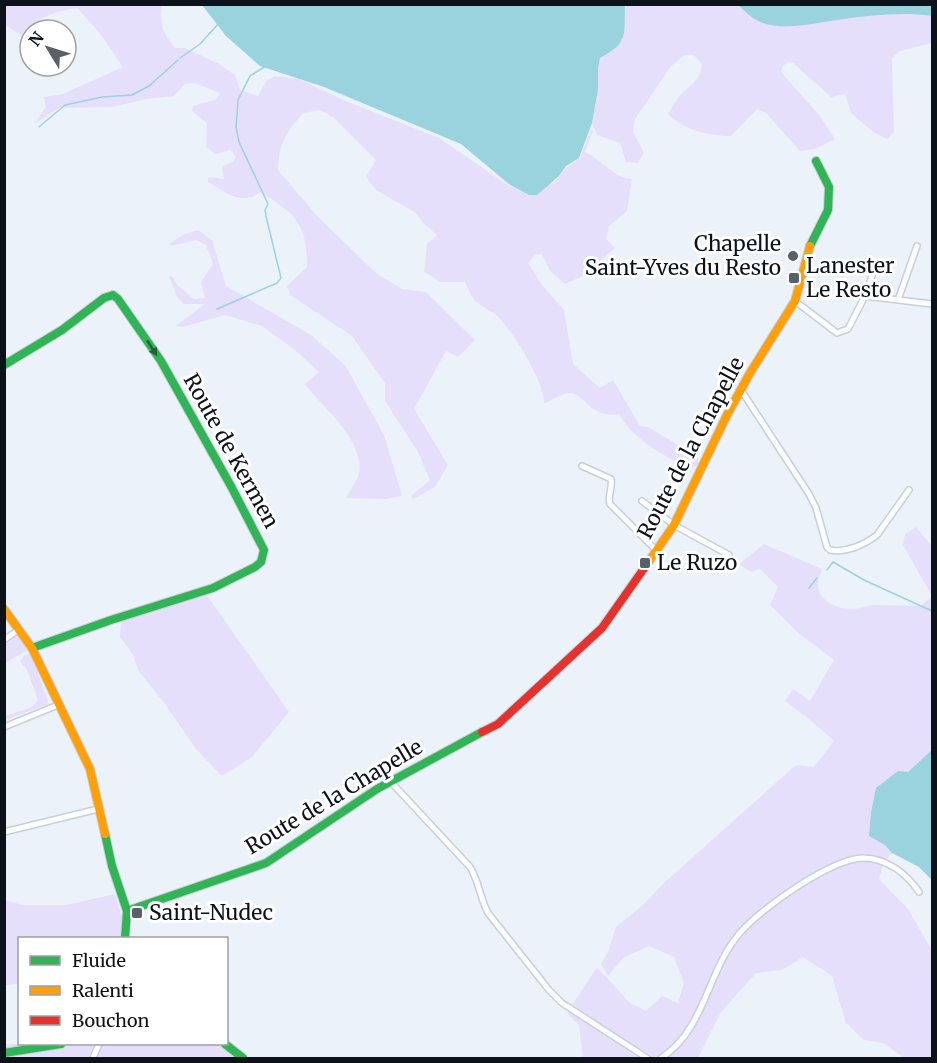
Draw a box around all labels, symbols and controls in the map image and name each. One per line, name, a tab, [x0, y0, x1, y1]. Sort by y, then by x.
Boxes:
north arrow	[18, 18, 78, 78]
text: N	[24, 27, 48, 50]
place label: Chapelle Saint-Yves du Resto	[585, 230, 781, 281]
marker: Chapelle Saint-Yves du Resto	[786, 249, 800, 263]
place label: Lanester Le Resto	[806, 252, 894, 303]
marker: Lanester Le Resto	[787, 271, 801, 285]
one-way arrow	[147, 339, 158, 356]
street label: Route de la Chapelle	[631, 352, 750, 543]
street label: Route de Kermen	[178, 369, 285, 533]
place label: Le Ruzo	[657, 549, 737, 576]
marker: Le Ruzo	[638, 556, 652, 570]
street label: Route de la Chapelle	[240, 733, 427, 860]
place label: Saint-Nudec	[149, 899, 273, 926]
marker: Saint-Nudec	[130, 906, 144, 920]
legend	[18, 937, 228, 1045]
text: Fluide	[72, 949, 126, 972]
text: Ralenti	[72, 979, 134, 1002]
text: Bouchon	[72, 1009, 149, 1032]

